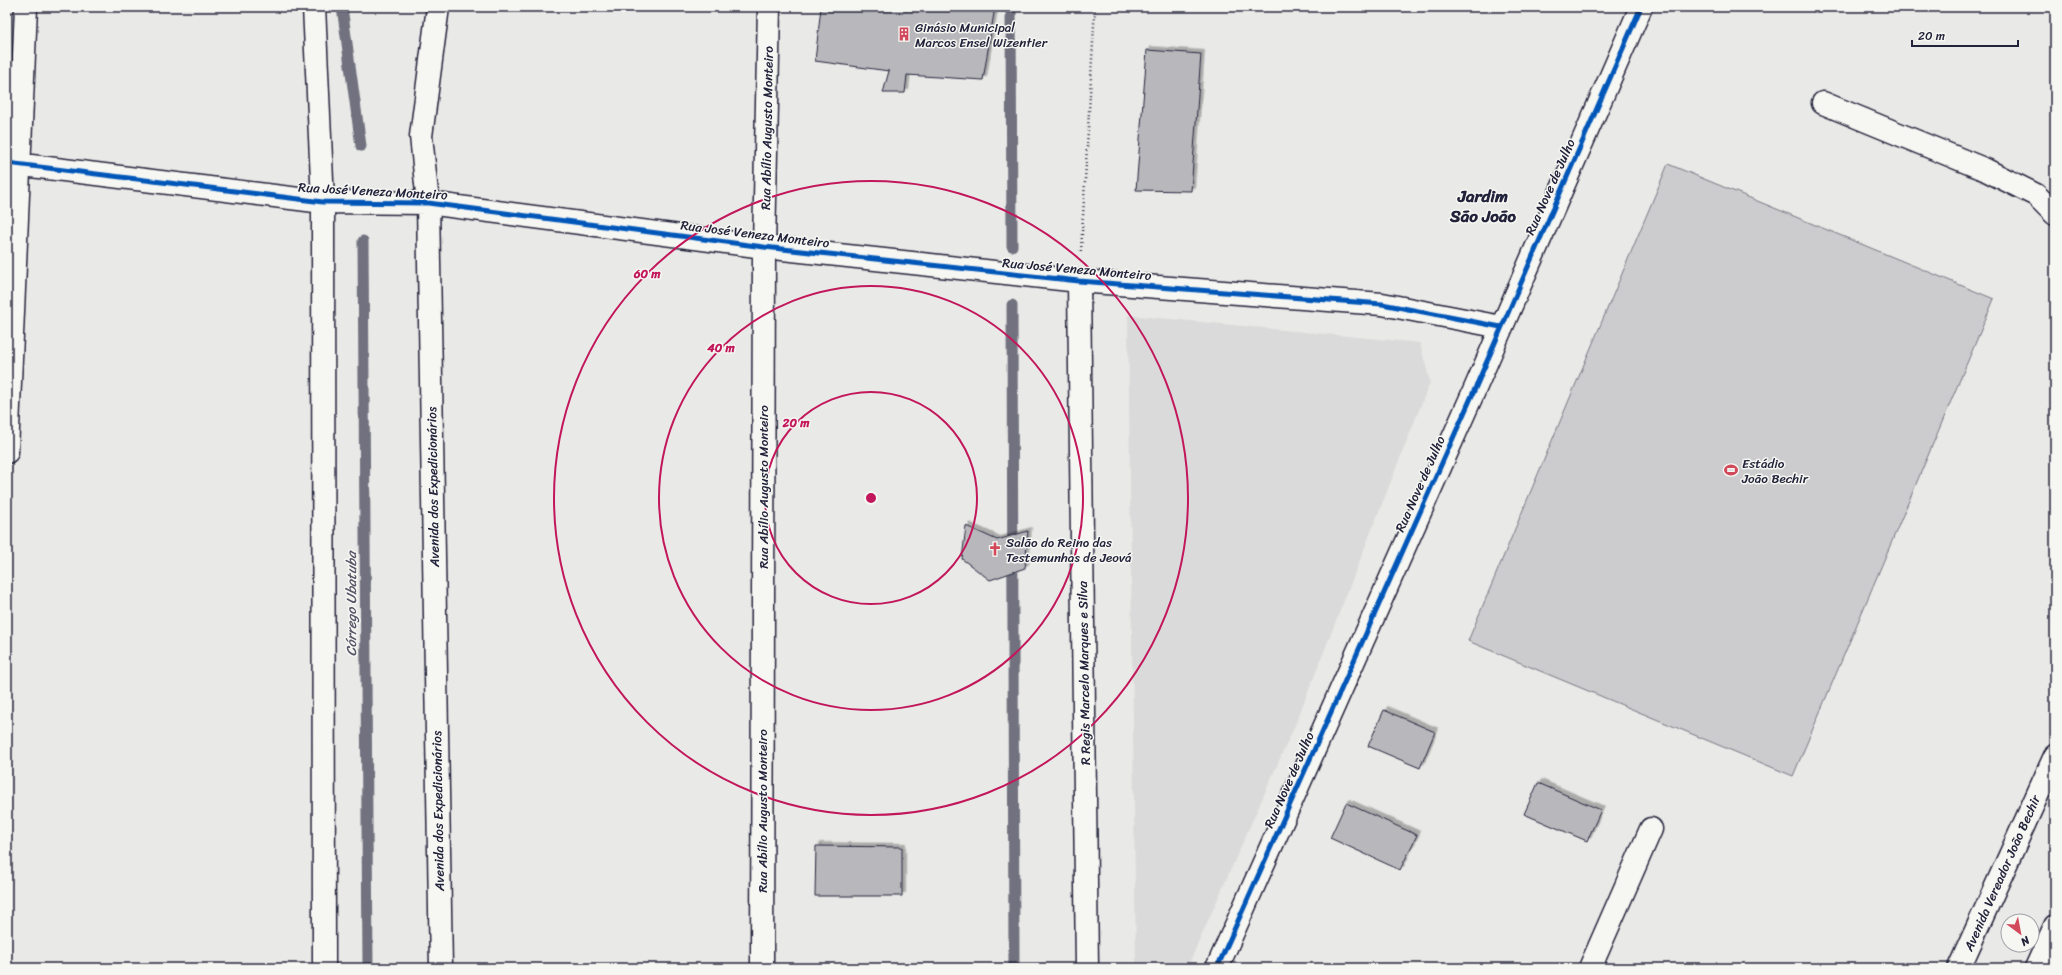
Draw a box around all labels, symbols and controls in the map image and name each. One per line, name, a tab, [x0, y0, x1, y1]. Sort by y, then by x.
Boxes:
place label: Ginásio Municipal Marcos Ensel Wizentier	[915, 16, 1048, 54]
scale bar	[1912, 22, 2018, 48]
text: 20 m	[1918, 25, 1945, 47]
building icon: Ginásio Municipal Marcos Ensel Wizentier	[896, 26, 912, 42]
street label: Rua Abílio Augusto Monteiro	[754, 46, 780, 210]
street label: Rua Nove de Julho	[1518, 135, 1582, 239]
street label: Rua José Veneza Monteiro	[298, 176, 449, 206]
district label: Jardim São João	[1449, 181, 1516, 231]
street label: Rua José Veneza Monteiro	[679, 213, 831, 255]
street label: Rua José Veneza Monteiro	[1001, 251, 1153, 287]
text: 60 m	[633, 263, 661, 285]
text: 40 m	[706, 337, 735, 359]
street label: Rua Abílio Augusto Monteiro	[752, 405, 775, 569]
street label: Avenida dos Expedicionários	[420, 406, 446, 568]
text: 20 m	[782, 412, 810, 434]
street label: Rua Nove de Julho	[1388, 432, 1452, 536]
place label: Estádio João Bechir	[1741, 452, 1809, 490]
sports icon: Estádio João Bechir	[1723, 462, 1739, 478]
centre of rings	[864, 491, 878, 505]
place label: Salão do Reino das Testemunhas de Jeová	[1006, 531, 1132, 569]
church icon: Salão do Reino das Testemunhas de Jeová	[987, 541, 1003, 557]
water label: Córrego Ubatuba	[339, 550, 364, 656]
street label: R Regis Marcelo Marques e Silva	[1071, 580, 1097, 765]
street label: Rua Nove de Julho	[1257, 728, 1321, 832]
street label: Rua Abílio Augusto Monteiro	[751, 729, 774, 893]
street label: Avenida dos Expedicionários	[425, 730, 451, 892]
street label: Avenida Vereador João Bechir	[1957, 791, 2047, 956]
north arrow	[2000, 913, 2040, 953]
text: N	[2016, 930, 2034, 951]

